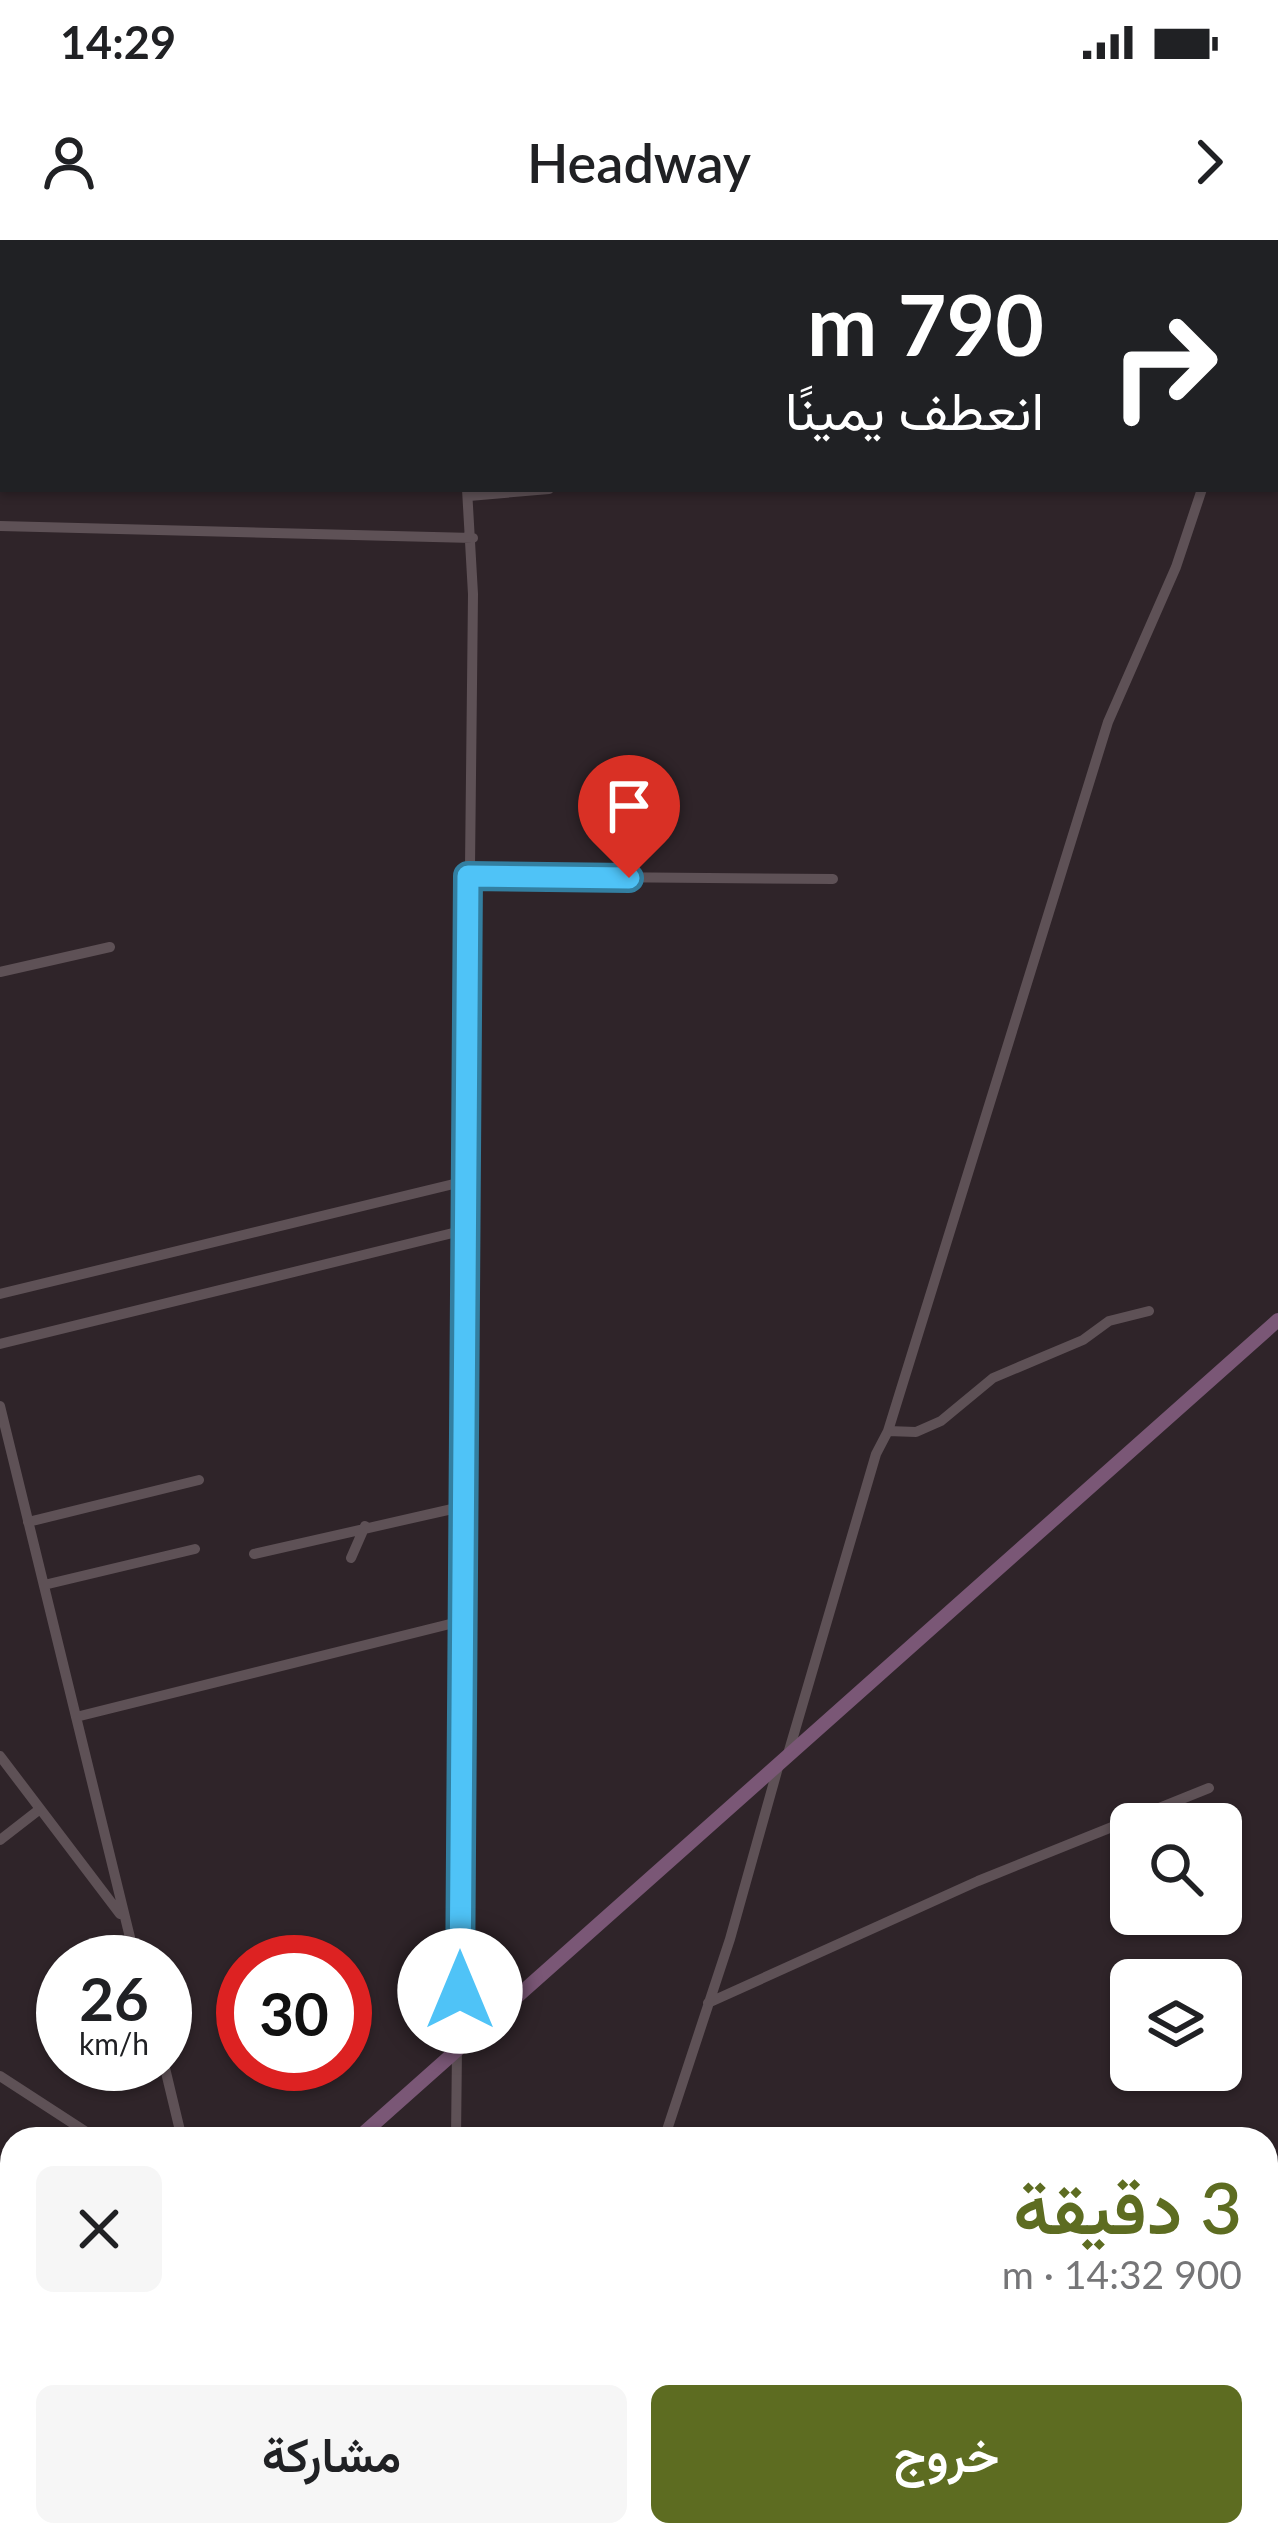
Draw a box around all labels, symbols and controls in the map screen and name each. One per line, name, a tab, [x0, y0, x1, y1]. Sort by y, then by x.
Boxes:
text: 14:29	[60, 15, 176, 69]
icon: person	[36, 129, 102, 195]
icon: forward	[1176, 129, 1242, 195]
text: Headway	[527, 130, 751, 195]
text: 790 m	[807, 273, 1044, 374]
icon: right	[1086, 288, 1242, 444]
text: انعطف يمينًا	[785, 377, 1044, 442]
pin	[578, 755, 680, 878]
icon: arrive	[596, 773, 662, 839]
map controls	[1110, 1803, 1242, 2091]
button: search	[1110, 1803, 1242, 1935]
position arrow	[397, 1928, 523, 2054]
speed limit sign: 30	[216, 1935, 372, 2091]
button: layers	[1110, 1959, 1242, 2091]
text: 26	[79, 1962, 149, 2034]
text: km/h	[79, 2025, 149, 2061]
text: 3 دقيقة	[1013, 2163, 1242, 2249]
button: close	[36, 2166, 162, 2292]
text: 900 m · 14:32	[1002, 2251, 1242, 2297]
button: مشاركة	[36, 2385, 627, 2523]
button: خروج	[651, 2385, 1242, 2523]

